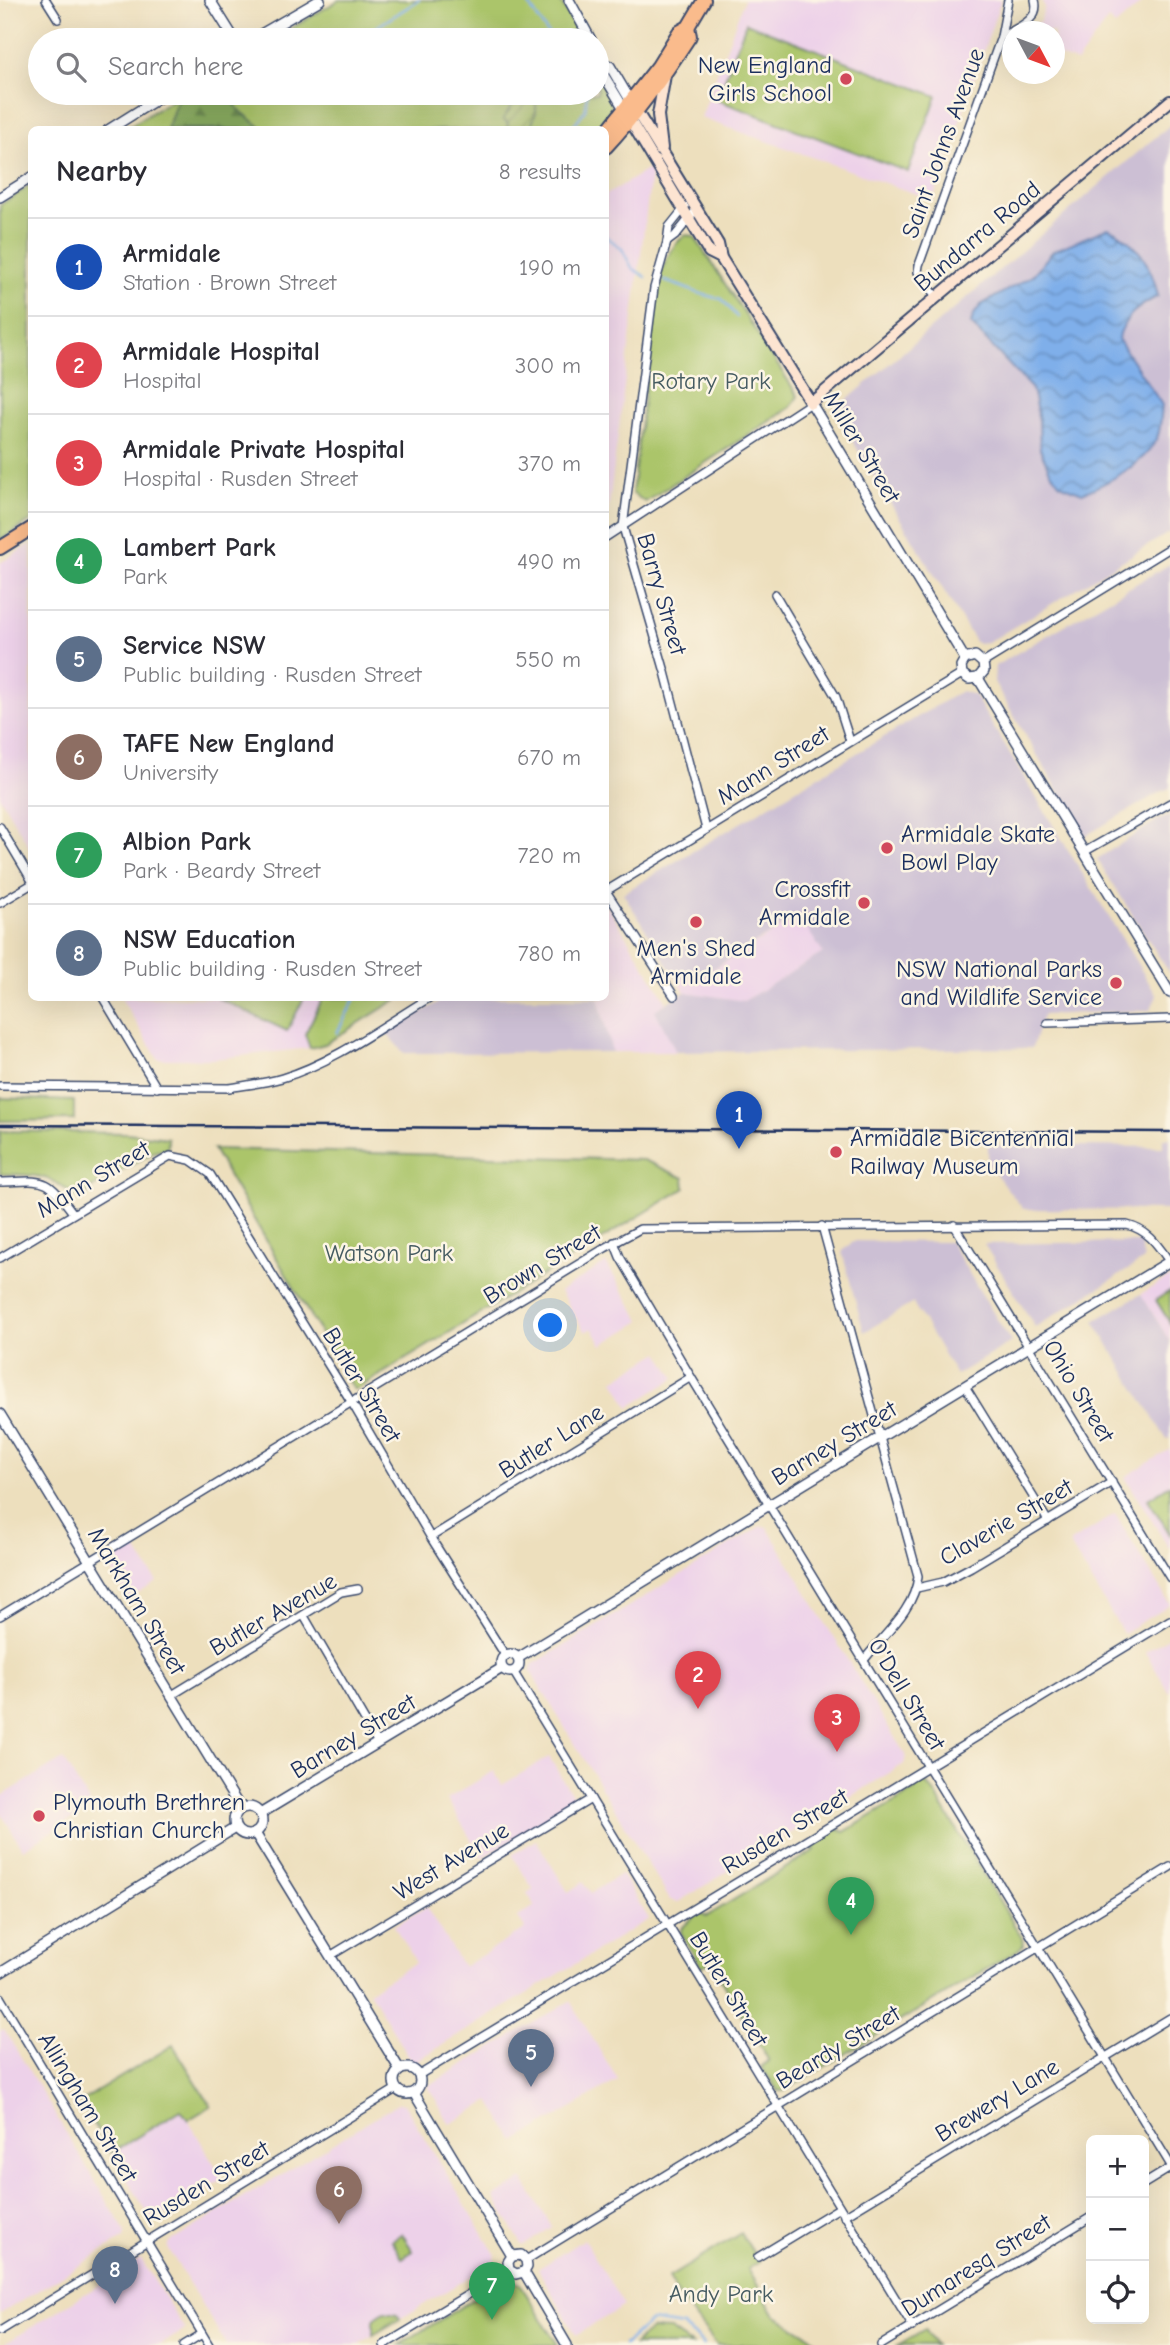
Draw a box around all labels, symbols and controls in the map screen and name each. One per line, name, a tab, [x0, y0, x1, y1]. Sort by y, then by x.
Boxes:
north arrow	[1002, 21, 1065, 84]
search box	[28, 28, 609, 105]
street label: Saint Johns Avenue	[896, 44, 990, 242]
icon: search	[52, 48, 90, 86]
place label: New England Girls School	[698, 51, 832, 107]
text: Search here	[108, 52, 243, 82]
marker: New England Girls School	[838, 71, 854, 87]
text: Nearby	[56, 154, 147, 189]
text: 8 results	[499, 158, 581, 185]
street label: Bundarra Road	[908, 175, 1046, 297]
text: Armidale	[123, 239, 221, 269]
text: 1	[74, 254, 84, 281]
text: 190 m	[519, 254, 581, 281]
text: Station · Brown Street	[123, 269, 336, 296]
text: Armidale Hospital	[123, 337, 320, 367]
text: 2	[73, 352, 85, 379]
text: 300 m	[515, 352, 581, 379]
text: Hospital	[123, 367, 201, 394]
park label: Rotary Park	[651, 367, 771, 395]
street label: Miller Street	[818, 386, 907, 509]
text: Armidale Private Hospital	[123, 435, 405, 465]
text: 3	[73, 450, 85, 477]
text: 370 m	[518, 450, 581, 477]
text: Hospital · Rusden Street	[123, 465, 358, 492]
street label: Barry Street	[631, 530, 693, 659]
text: Lambert Park	[123, 533, 276, 563]
text: 4	[74, 548, 84, 575]
text: 490 m	[517, 548, 581, 575]
text: Park	[123, 563, 167, 590]
text: Service NSW	[123, 631, 265, 661]
text: 5	[73, 646, 85, 673]
text: 550 m	[515, 646, 581, 673]
text: Public building · Rusden Street	[123, 661, 422, 688]
street label: Mann Street	[712, 719, 835, 811]
text: TAFE New England	[123, 729, 334, 759]
text: 6	[73, 744, 85, 771]
text: 670 m	[517, 744, 581, 771]
text: University	[123, 759, 218, 786]
place label: Armidale Skate Bowl Play	[901, 820, 1055, 876]
text: Albion Park	[123, 827, 251, 857]
marker: Armidale Skate Bowl Play	[879, 840, 895, 856]
text: 7	[74, 842, 84, 869]
text: 720 m	[517, 842, 581, 869]
text: Park · Beardy Street	[123, 857, 320, 884]
place label: Crossfit Armidale	[759, 875, 851, 931]
marker: Crossfit Armidale	[856, 895, 872, 911]
marker: Men's Shed Armidale	[688, 914, 704, 930]
text: NSW Education	[123, 925, 296, 955]
place label: Men's Shed Armidale	[637, 934, 755, 990]
text: 8	[73, 940, 85, 967]
text: 780 m	[518, 940, 581, 967]
text: Public building · Rusden Street	[123, 955, 422, 982]
place label: NSW National Parks and Wildlife Service	[896, 955, 1102, 1011]
marker: NSW National Parks and Wildlife Service	[1108, 975, 1124, 991]
pin: 1	[716, 1091, 762, 1149]
place label: Armidale Bicentennial Railway Museum	[850, 1124, 1074, 1180]
street label: Mann Street	[31, 1134, 156, 1224]
marker: Armidale Bicentennial Railway Museum	[828, 1144, 844, 1160]
street label: Brown Street	[478, 1217, 607, 1310]
park label: Watson Park	[325, 1239, 454, 1267]
your location	[533, 1308, 567, 1342]
street label: Butler Street	[317, 1323, 408, 1448]
street label: Ohio Street	[1037, 1335, 1121, 1448]
street label: Barney Street	[766, 1394, 903, 1491]
street label: Butler Lane	[493, 1398, 609, 1484]
street label: Claverie Street	[934, 1472, 1079, 1571]
street label: Markham Street	[82, 1522, 193, 1681]
street label: Butler Avenue	[205, 1566, 341, 1662]
street label: O'Dell Street	[863, 1633, 952, 1756]
pin: 2	[675, 1651, 721, 1709]
street label: Barney Street	[285, 1687, 422, 1784]
pin: 3	[814, 1694, 860, 1752]
street label: Rusden Street	[717, 1782, 854, 1880]
place label: Plymouth Brethren Christian Church	[53, 1788, 245, 1844]
marker: Plymouth Brethren Christian Church	[31, 1808, 47, 1824]
street label: West Avenue	[388, 1816, 514, 1906]
pin: 4	[828, 1877, 874, 1935]
street label: Butler Street	[684, 1927, 775, 2052]
street label: Beardy Street	[771, 1998, 906, 2095]
street label: Allingham Street	[32, 2027, 144, 2188]
pin: 5	[508, 2029, 554, 2087]
street label: Brewery Lane	[930, 2052, 1064, 2148]
street label: Rusden Street	[138, 2134, 275, 2232]
map controls	[1086, 2135, 1149, 2324]
button: +	[1086, 2135, 1149, 2198]
pin: 6	[316, 2166, 362, 2224]
button: −	[1086, 2198, 1149, 2261]
street label: Dumaresq Street	[896, 2207, 1057, 2322]
pin: 8	[92, 2246, 138, 2304]
button: locate	[1086, 2261, 1149, 2324]
pin: 7	[469, 2262, 515, 2320]
park label: Andy Park	[669, 2280, 774, 2308]

